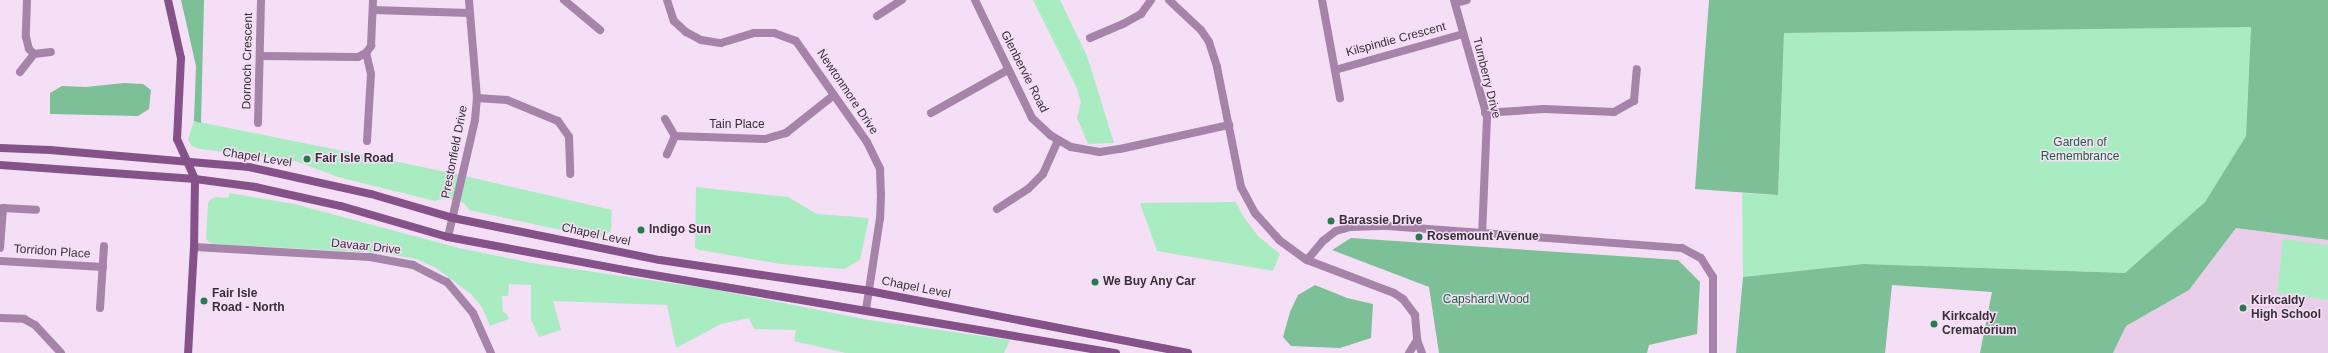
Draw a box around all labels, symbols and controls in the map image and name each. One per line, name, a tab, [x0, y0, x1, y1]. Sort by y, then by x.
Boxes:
street label: Dornoch Crescent	[240, 13, 256, 109]
street label: Kilspindie Crescent	[1345, 20, 1447, 60]
street label: Glenbervie Road	[997, 29, 1051, 115]
street label: Turnberry Drive	[1469, 36, 1503, 120]
street label: Newtonmore Drive	[813, 47, 881, 137]
street label: Prestonfield Drive	[439, 104, 471, 200]
street label: Tain Place	[709, 118, 765, 132]
park label: Garden of Remembrance	[2041, 136, 2119, 164]
street label: Chapel Level	[221, 145, 293, 171]
place label: Fair Isle Road	[315, 152, 394, 166]
marker: Fair Isle Road	[302, 154, 312, 164]
place label: Barassie Drive	[1339, 214, 1422, 228]
marker: Barassie Drive	[1326, 216, 1336, 226]
street label: Chapel Level	[560, 221, 632, 249]
place label: Indigo Sun	[649, 223, 711, 237]
marker: Indigo Sun	[636, 225, 646, 235]
place label: Rosemount Avenue	[1427, 230, 1539, 244]
marker: Rosemount Avenue	[1414, 232, 1424, 242]
street label: Davaar Drive	[330, 236, 402, 258]
street label: Torridon Place	[13, 242, 91, 262]
street label: Chapel Level	[880, 274, 952, 302]
place label: We Buy Any Car	[1103, 275, 1196, 289]
marker: We Buy Any Car	[1090, 277, 1100, 287]
place label: Fair Isle Road - North	[212, 287, 285, 315]
park label: Capshard Wood	[1443, 293, 1529, 307]
place label: Kirkcaldy High School	[2251, 294, 2321, 322]
marker: Fair Isle Road - North	[199, 296, 209, 306]
marker: Kirkcaldy High School	[2238, 303, 2248, 313]
place label: Kirkcaldy Crematorium	[1942, 310, 2017, 338]
marker: Kirkcaldy Crematorium	[1929, 319, 1939, 329]

